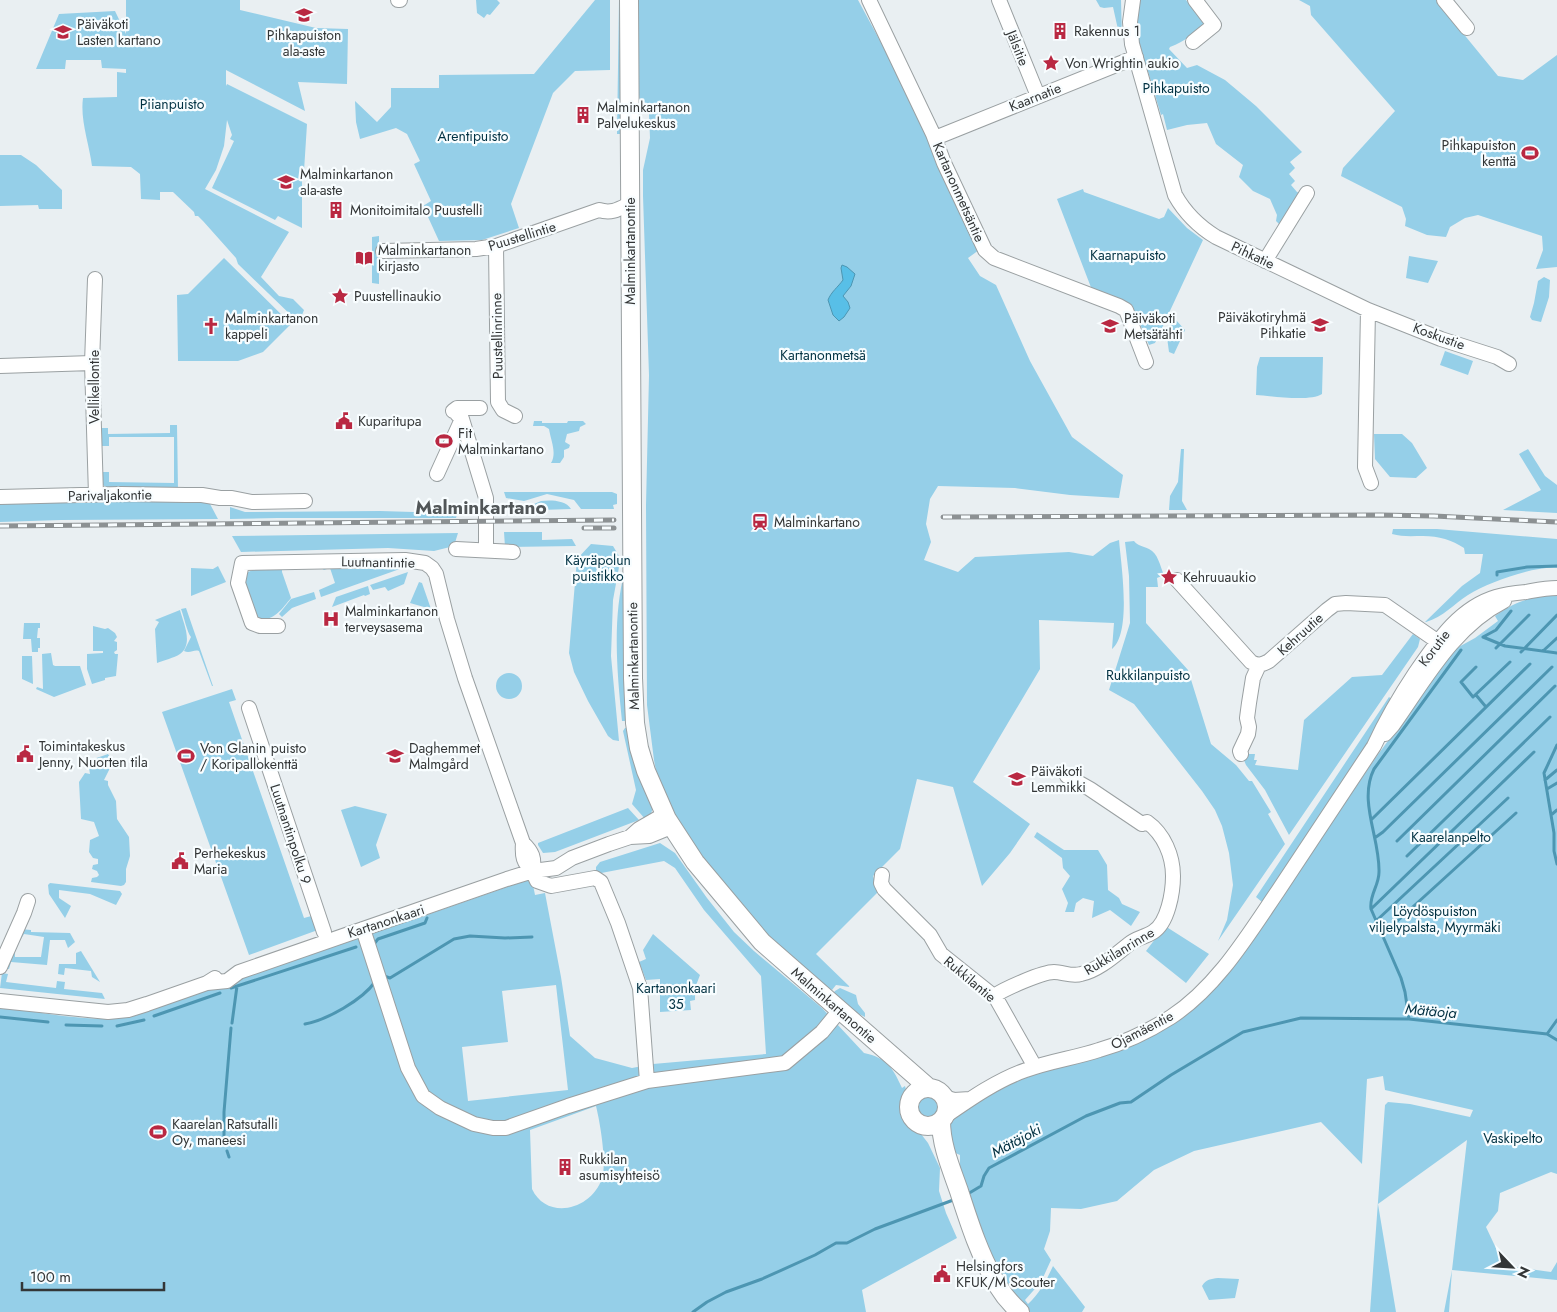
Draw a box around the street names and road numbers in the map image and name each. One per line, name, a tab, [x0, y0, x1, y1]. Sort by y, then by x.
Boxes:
street label: Jälsitie	[1001, 25, 1034, 69]
street label: Kaarnatie	[1006, 78, 1064, 116]
street label: Kartanonmetsäntie	[928, 139, 990, 245]
street label: Malminkartanontie	[620, 197, 640, 305]
street label: Puustellintie	[486, 216, 558, 256]
street label: Pihkatie	[1228, 236, 1278, 274]
street label: Puustellinrinne	[486, 293, 508, 379]
street label: Koskustie	[1410, 317, 1468, 355]
street label: Vellikellontie	[84, 350, 104, 424]
street label: Parivaljakontie	[68, 484, 152, 506]
street label: Luutnantintie	[341, 551, 415, 573]
street label: Malminkartanontie	[622, 602, 644, 710]
street label: Kehruutie	[1273, 608, 1327, 660]
street label: Korutie	[1414, 625, 1454, 671]
street label: Luutnantinpolku 9	[265, 781, 317, 887]
street label: Kartanonkaari	[345, 899, 427, 943]
street label: Rukkilanrinne	[1080, 922, 1158, 980]
street label: Rukkilantie	[940, 951, 1000, 1007]
street label: Malminkartanontie	[787, 962, 881, 1048]
street label: Ojamäentie	[1107, 1006, 1177, 1054]

